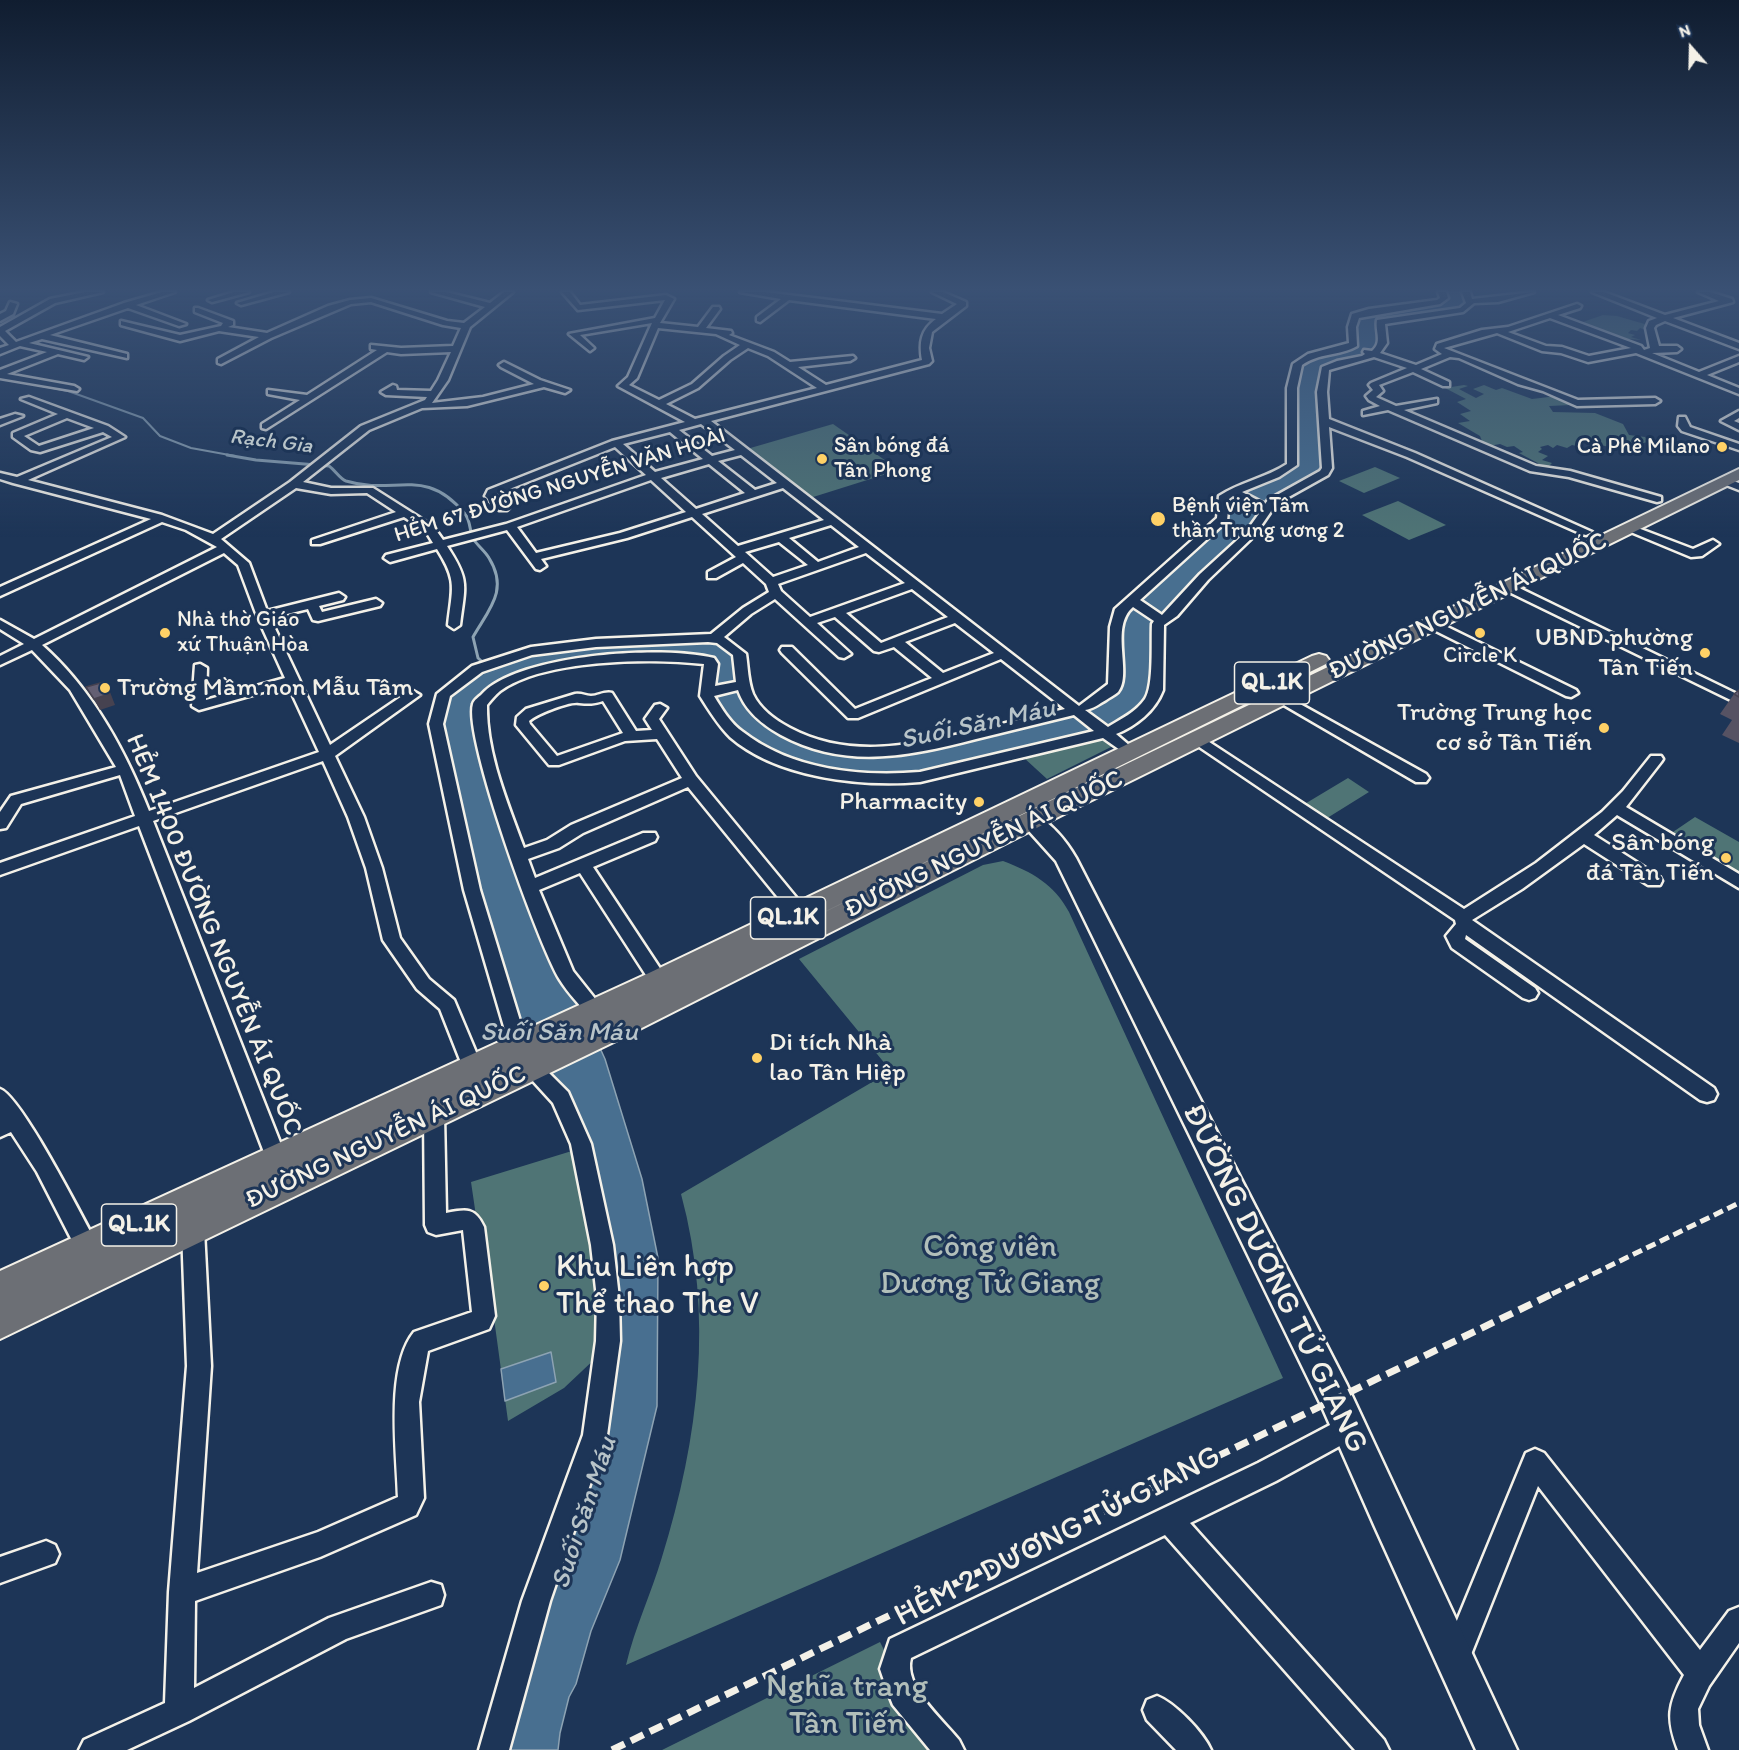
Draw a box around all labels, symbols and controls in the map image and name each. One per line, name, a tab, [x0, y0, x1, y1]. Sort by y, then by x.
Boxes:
north arrow	[1661, 18, 1721, 78]
text: N	[1676, 20, 1693, 41]
street label: HẺM 67 ĐƯỜNG NGUYỄN VĂN HOÀI	[391, 423, 729, 549]
water label: Rạch Gia	[228, 424, 314, 460]
place label: Sân bóng đá Tân Phong	[834, 433, 949, 484]
place label: Cà Phê Milano	[1577, 434, 1710, 460]
marker: Cà Phê Milano	[1715, 440, 1729, 454]
marker: Sân bóng đá Tân Phong	[815, 452, 829, 466]
place label: Bệnh viện Tâm thần Trung ương 2	[1172, 493, 1344, 544]
marker: Bệnh viện Tâm thần Trung ương 2	[1149, 510, 1167, 528]
street label: ĐƯỜNG NGUYỄN ÁI QUỐC	[1324, 526, 1612, 688]
place label: Nhà thờ Giáo xứ Thuận Hòa	[177, 607, 309, 658]
place label: UBND phường Tân Tiến	[1535, 622, 1693, 684]
marker: Nhà thờ Giáo xứ Thuận Hòa	[158, 626, 172, 640]
marker: Circle K	[1473, 626, 1487, 640]
place label: Circle K	[1443, 643, 1517, 669]
marker: UBND phường Tân Tiến	[1698, 646, 1712, 660]
road number: QL.1K	[1234, 662, 1310, 704]
place label: Trường Mầm non Mẫu Tâm	[117, 672, 413, 704]
marker: Trường Mầm non Mẫu Tâm	[98, 681, 112, 695]
water label: Suối Săn Máu	[898, 693, 1058, 757]
place label: Trường Trung học cơ sở Tân Tiến	[1397, 697, 1592, 758]
marker: Trường Trung học cơ sở Tân Tiến	[1597, 721, 1611, 735]
street label: HẺM 1400 ĐƯỜNG NGUYỄN ÁI QUỐC	[118, 730, 308, 1140]
street label: ĐƯỜNG NGUYỄN ÁI QUỐC	[840, 764, 1128, 926]
place label: Pharmacity	[839, 786, 967, 818]
marker: Pharmacity	[972, 795, 986, 809]
place label: Sân bóng đá Tân Tiến	[1586, 827, 1714, 888]
marker: Sân bóng đá Tân Tiến	[1719, 851, 1733, 865]
road number: QL.1K	[750, 897, 826, 939]
water label: Suối Săn Máu	[480, 1017, 638, 1049]
place label: Di tích Nhà lao Tân Hiệp	[769, 1027, 906, 1088]
marker: Di tích Nhà lao Tân Hiệp	[750, 1051, 764, 1065]
street label: ĐƯỜNG NGUYỄN ÁI QUỐC	[241, 1059, 531, 1217]
street label: ĐƯỜNG DƯƠNG TỬ GIANG	[1173, 1098, 1375, 1460]
road number: QL.1K	[102, 1204, 176, 1246]
park label: Công viên Dương Tử Giang	[880, 1229, 1100, 1304]
place label: Khu Liên hợp Thể thao The V	[556, 1249, 759, 1324]
marker: Khu Liên hợp Thể thao The V	[537, 1279, 551, 1293]
water label: Suối Săn Máu	[545, 1433, 625, 1593]
street label: HẺM 2 DƯƠNG TỬ GIANG	[888, 1438, 1228, 1636]
park label: Nghĩa trang Tân Tiến	[766, 1669, 928, 1744]

